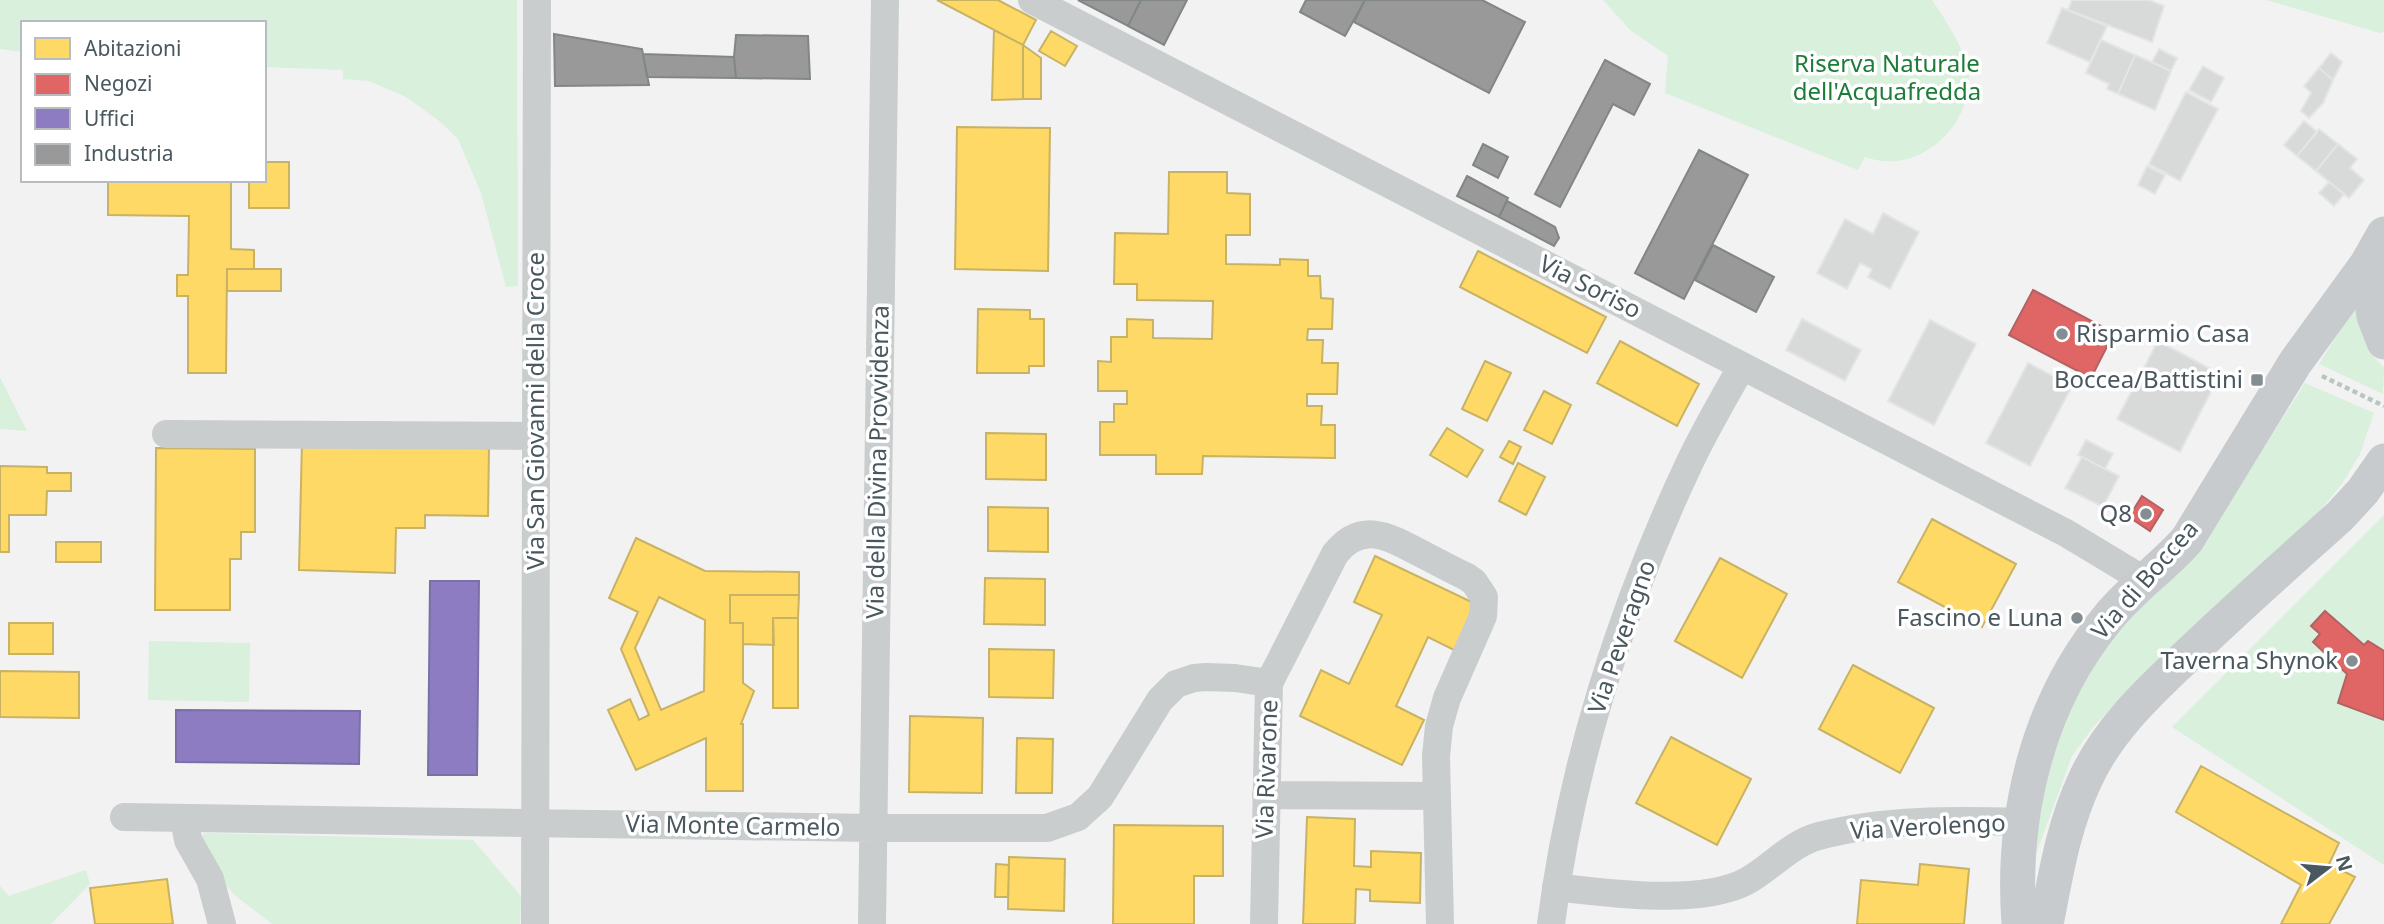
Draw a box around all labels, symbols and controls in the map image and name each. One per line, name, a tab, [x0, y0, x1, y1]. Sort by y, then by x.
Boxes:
legend	[21, 21, 266, 182]
text: Abitazioni	[84, 34, 182, 62]
park label: Riserva Naturale dell'Acquafredda	[1793, 46, 1981, 107]
text: Negozi	[84, 69, 153, 97]
text: Uffici	[84, 104, 135, 132]
text: Industria	[84, 139, 174, 167]
street label: Via Soriso	[1534, 246, 1647, 325]
street label: Via San Giovanni della Croce	[518, 252, 551, 570]
street label: Via della Divina Provvidenza	[857, 305, 896, 619]
place label: Risparmio Casa	[2076, 316, 2250, 349]
marker: Risparmio Casa	[2054, 326, 2070, 342]
place label: Boccea/Battistini	[2054, 362, 2243, 395]
marker: Boccea/Battistini	[2249, 372, 2265, 388]
place label: Q8	[2100, 496, 2132, 529]
marker: Q8	[2138, 506, 2154, 522]
street label: Via di Boccea	[2083, 512, 2205, 646]
street label: Via Peveragno	[1579, 555, 1662, 718]
place label: Fascino e Luna	[1897, 600, 2063, 633]
marker: Fascino e Luna	[2069, 610, 2085, 626]
place label: Taverna Shynok	[2161, 643, 2338, 676]
marker: Taverna Shynok	[2344, 653, 2360, 669]
street label: Via Rivarone	[1247, 699, 1284, 839]
street label: Via Verolengo	[1849, 805, 2006, 846]
street label: Via Monte Carmelo	[625, 806, 841, 843]
north arrow	[2293, 833, 2363, 903]
text: N	[2330, 852, 2359, 874]

